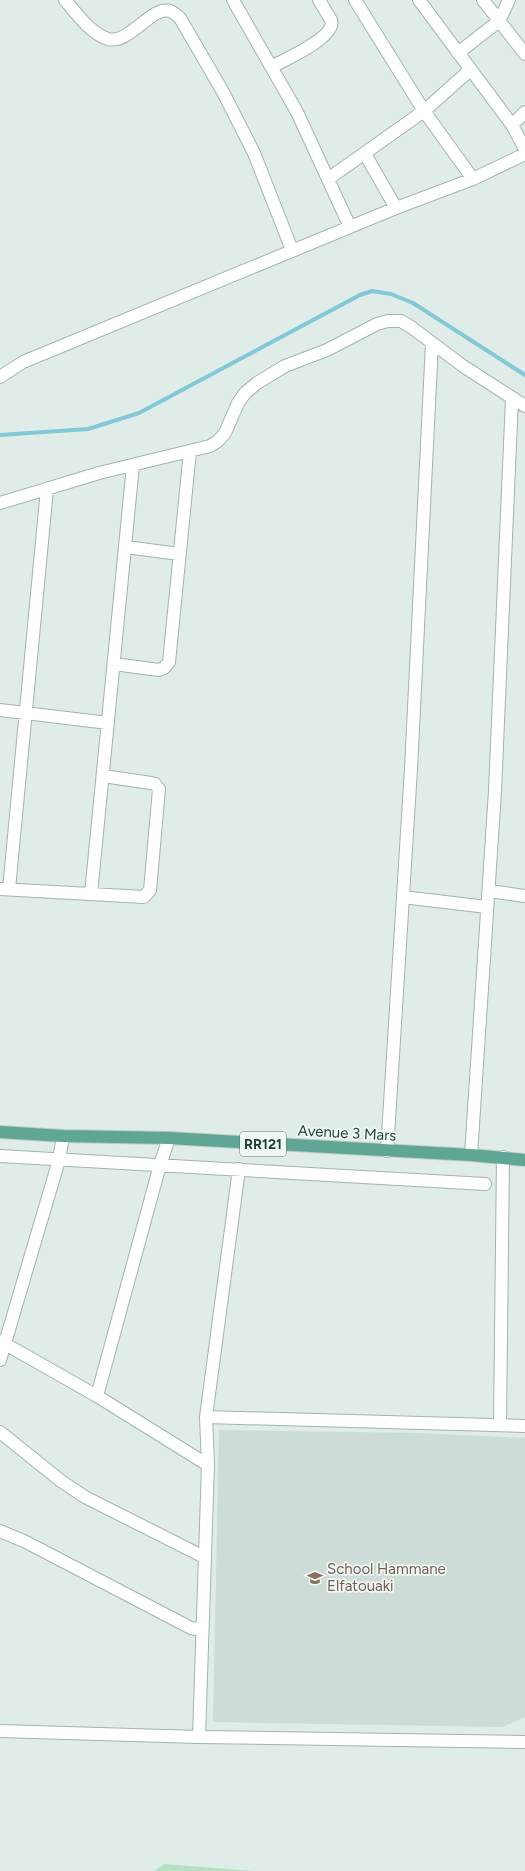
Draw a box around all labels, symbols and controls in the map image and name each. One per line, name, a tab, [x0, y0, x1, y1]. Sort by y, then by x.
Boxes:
street label: Avenue 3 Mars	[297, 1121, 397, 1145]
road number: RR121	[240, 1132, 286, 1156]
place label: School Hammane Elfatouaki	[327, 1560, 446, 1595]
school or university icon: School Hammane Elfatouaki	[306, 1569, 324, 1587]

